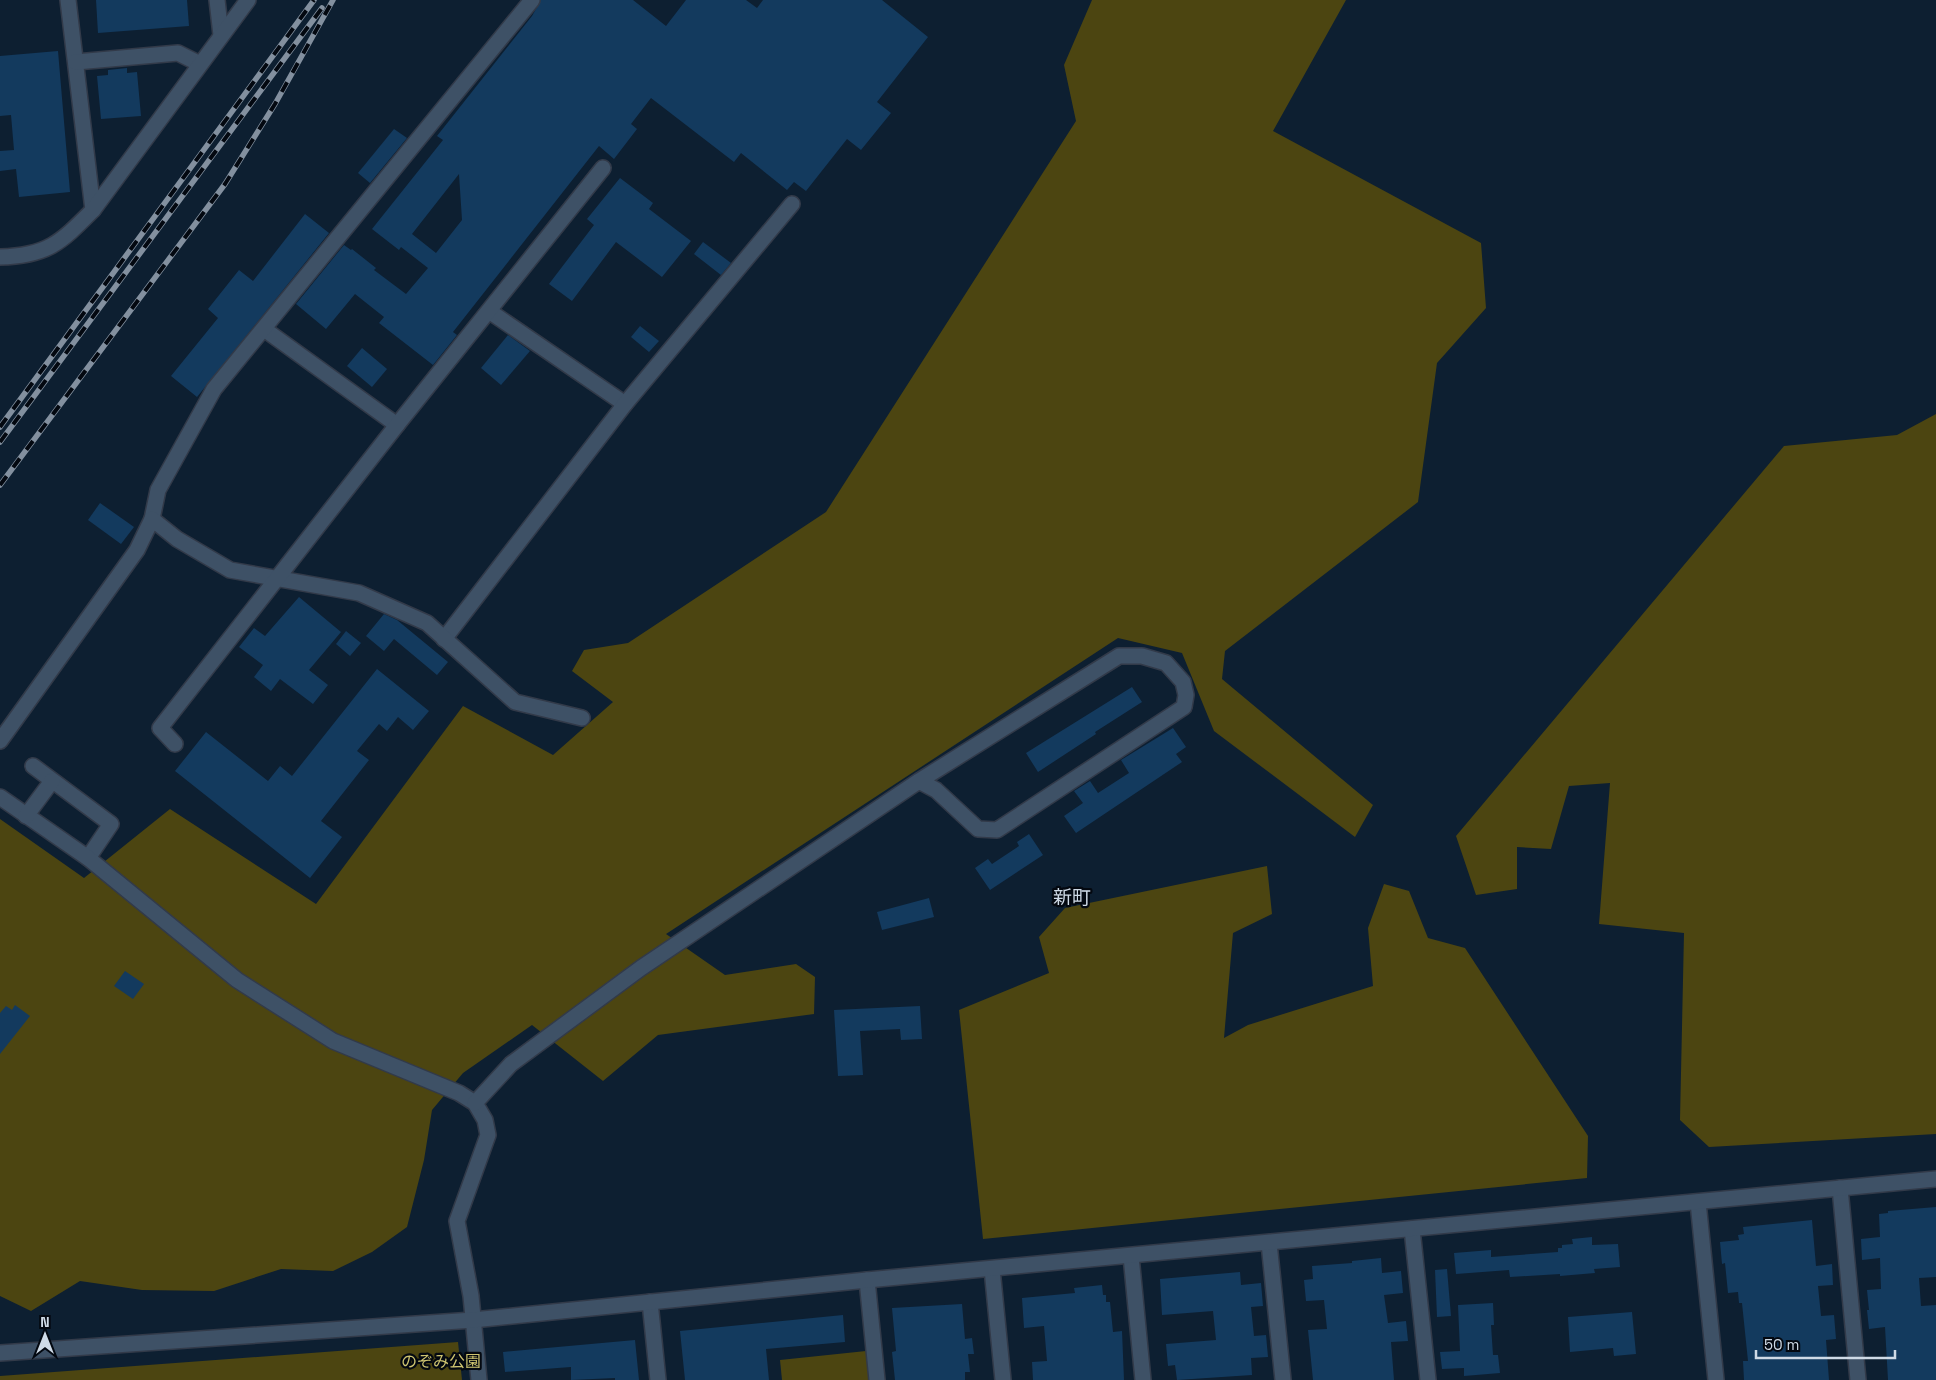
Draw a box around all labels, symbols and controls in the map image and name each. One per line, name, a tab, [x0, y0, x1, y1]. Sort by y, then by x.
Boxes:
district label: 新町	[1053, 885, 1091, 910]
north arrow	[20, 1310, 70, 1360]
text: N	[40, 1313, 50, 1331]
scale bar	[1756, 1328, 1895, 1360]
text: 50 m	[1764, 1335, 1799, 1354]
park label: のぞみ公園	[401, 1351, 481, 1372]

